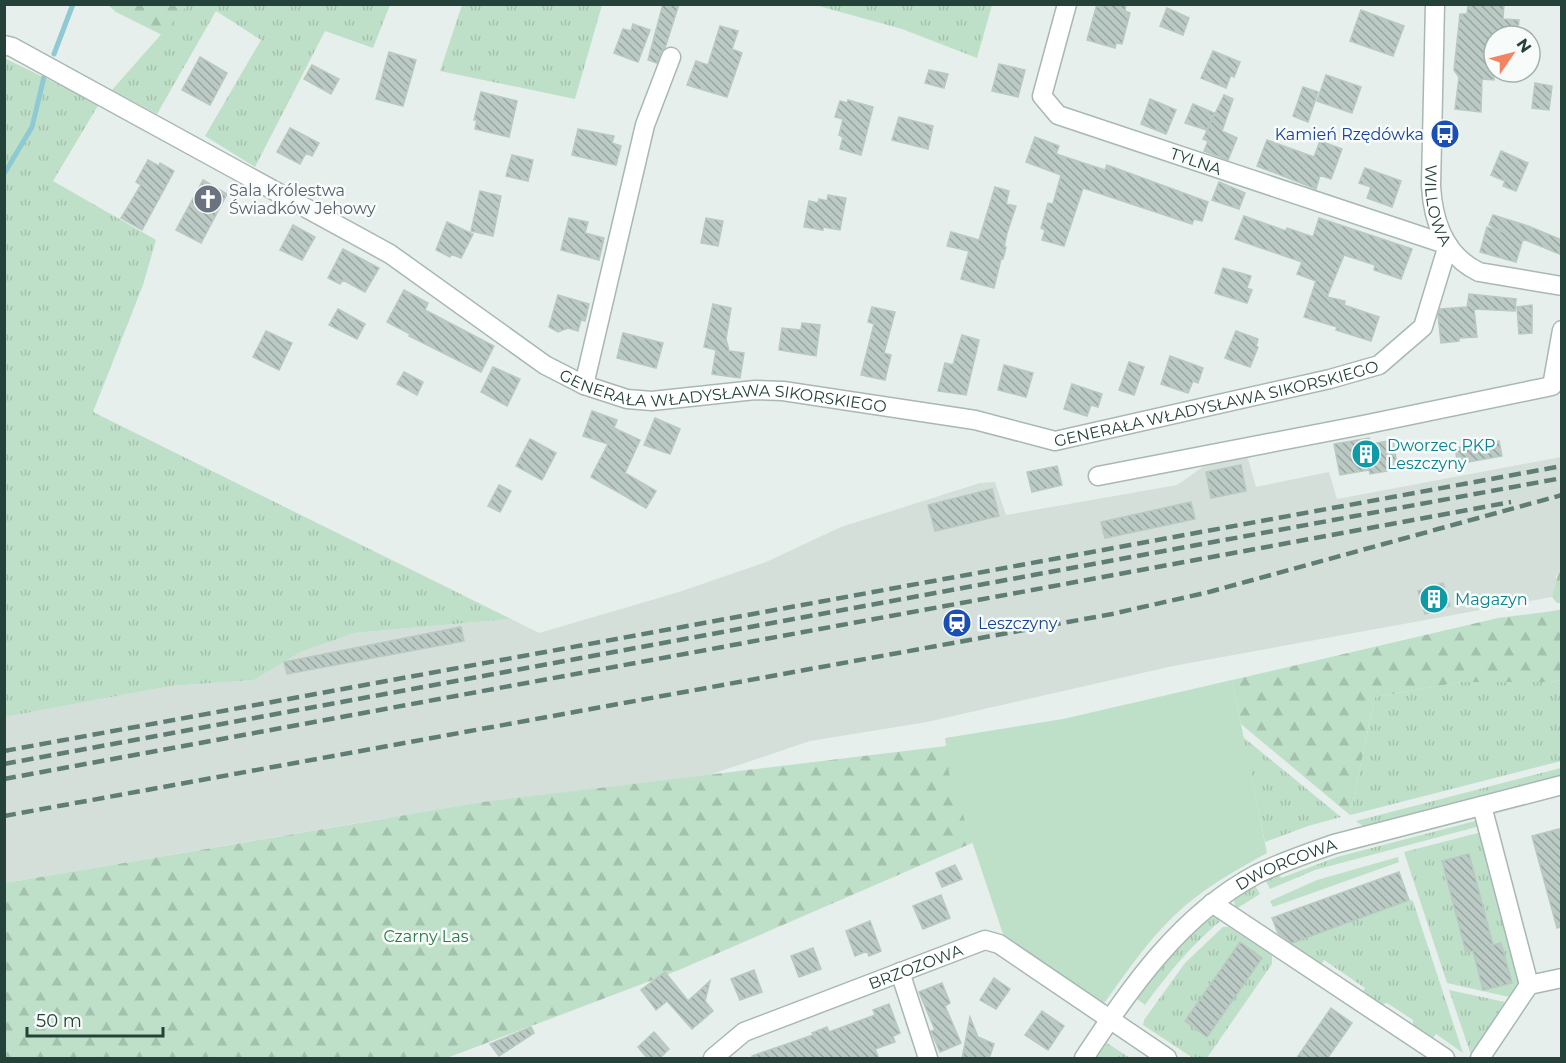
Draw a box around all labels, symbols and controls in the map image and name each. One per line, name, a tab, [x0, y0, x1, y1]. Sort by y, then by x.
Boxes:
north arrow	[1482, 24, 1542, 84]
text: N	[1512, 35, 1535, 56]
bus stop icon: Kamień Rzędówka	[1429, 118, 1461, 150]
place label: Kamień Rzędówka	[1275, 125, 1424, 144]
street label: TYLNA	[1168, 144, 1224, 179]
street label: WILLOWA	[1421, 164, 1456, 250]
place label: Sala Królestwa Świadków Jehowy	[229, 181, 376, 218]
church icon: Sala Królestwa Świadków Jehowy	[192, 183, 224, 215]
street label: GENERAŁA WŁADYSŁAWA SIKORSKIEGO	[1052, 357, 1381, 451]
street label: GENERAŁA WŁADYSŁAWA SIKORSKIEGO	[556, 365, 888, 417]
place label: Dworzec PKP Leszczyny	[1387, 436, 1496, 473]
building icon: Dworzec PKP Leszczyny	[1350, 438, 1382, 470]
building icon: Magazyn	[1418, 583, 1450, 615]
place label: Magazyn	[1455, 590, 1528, 609]
station icon: Leszczyny	[941, 607, 973, 639]
place label: Leszczyny	[978, 614, 1058, 633]
street label: DWORCOWA	[1232, 835, 1340, 894]
park label: Czarny Las	[383, 927, 469, 946]
street label: BRZOZOWA	[866, 940, 966, 994]
scale bar	[27, 1000, 164, 1038]
text: 50 m	[36, 1010, 82, 1032]

